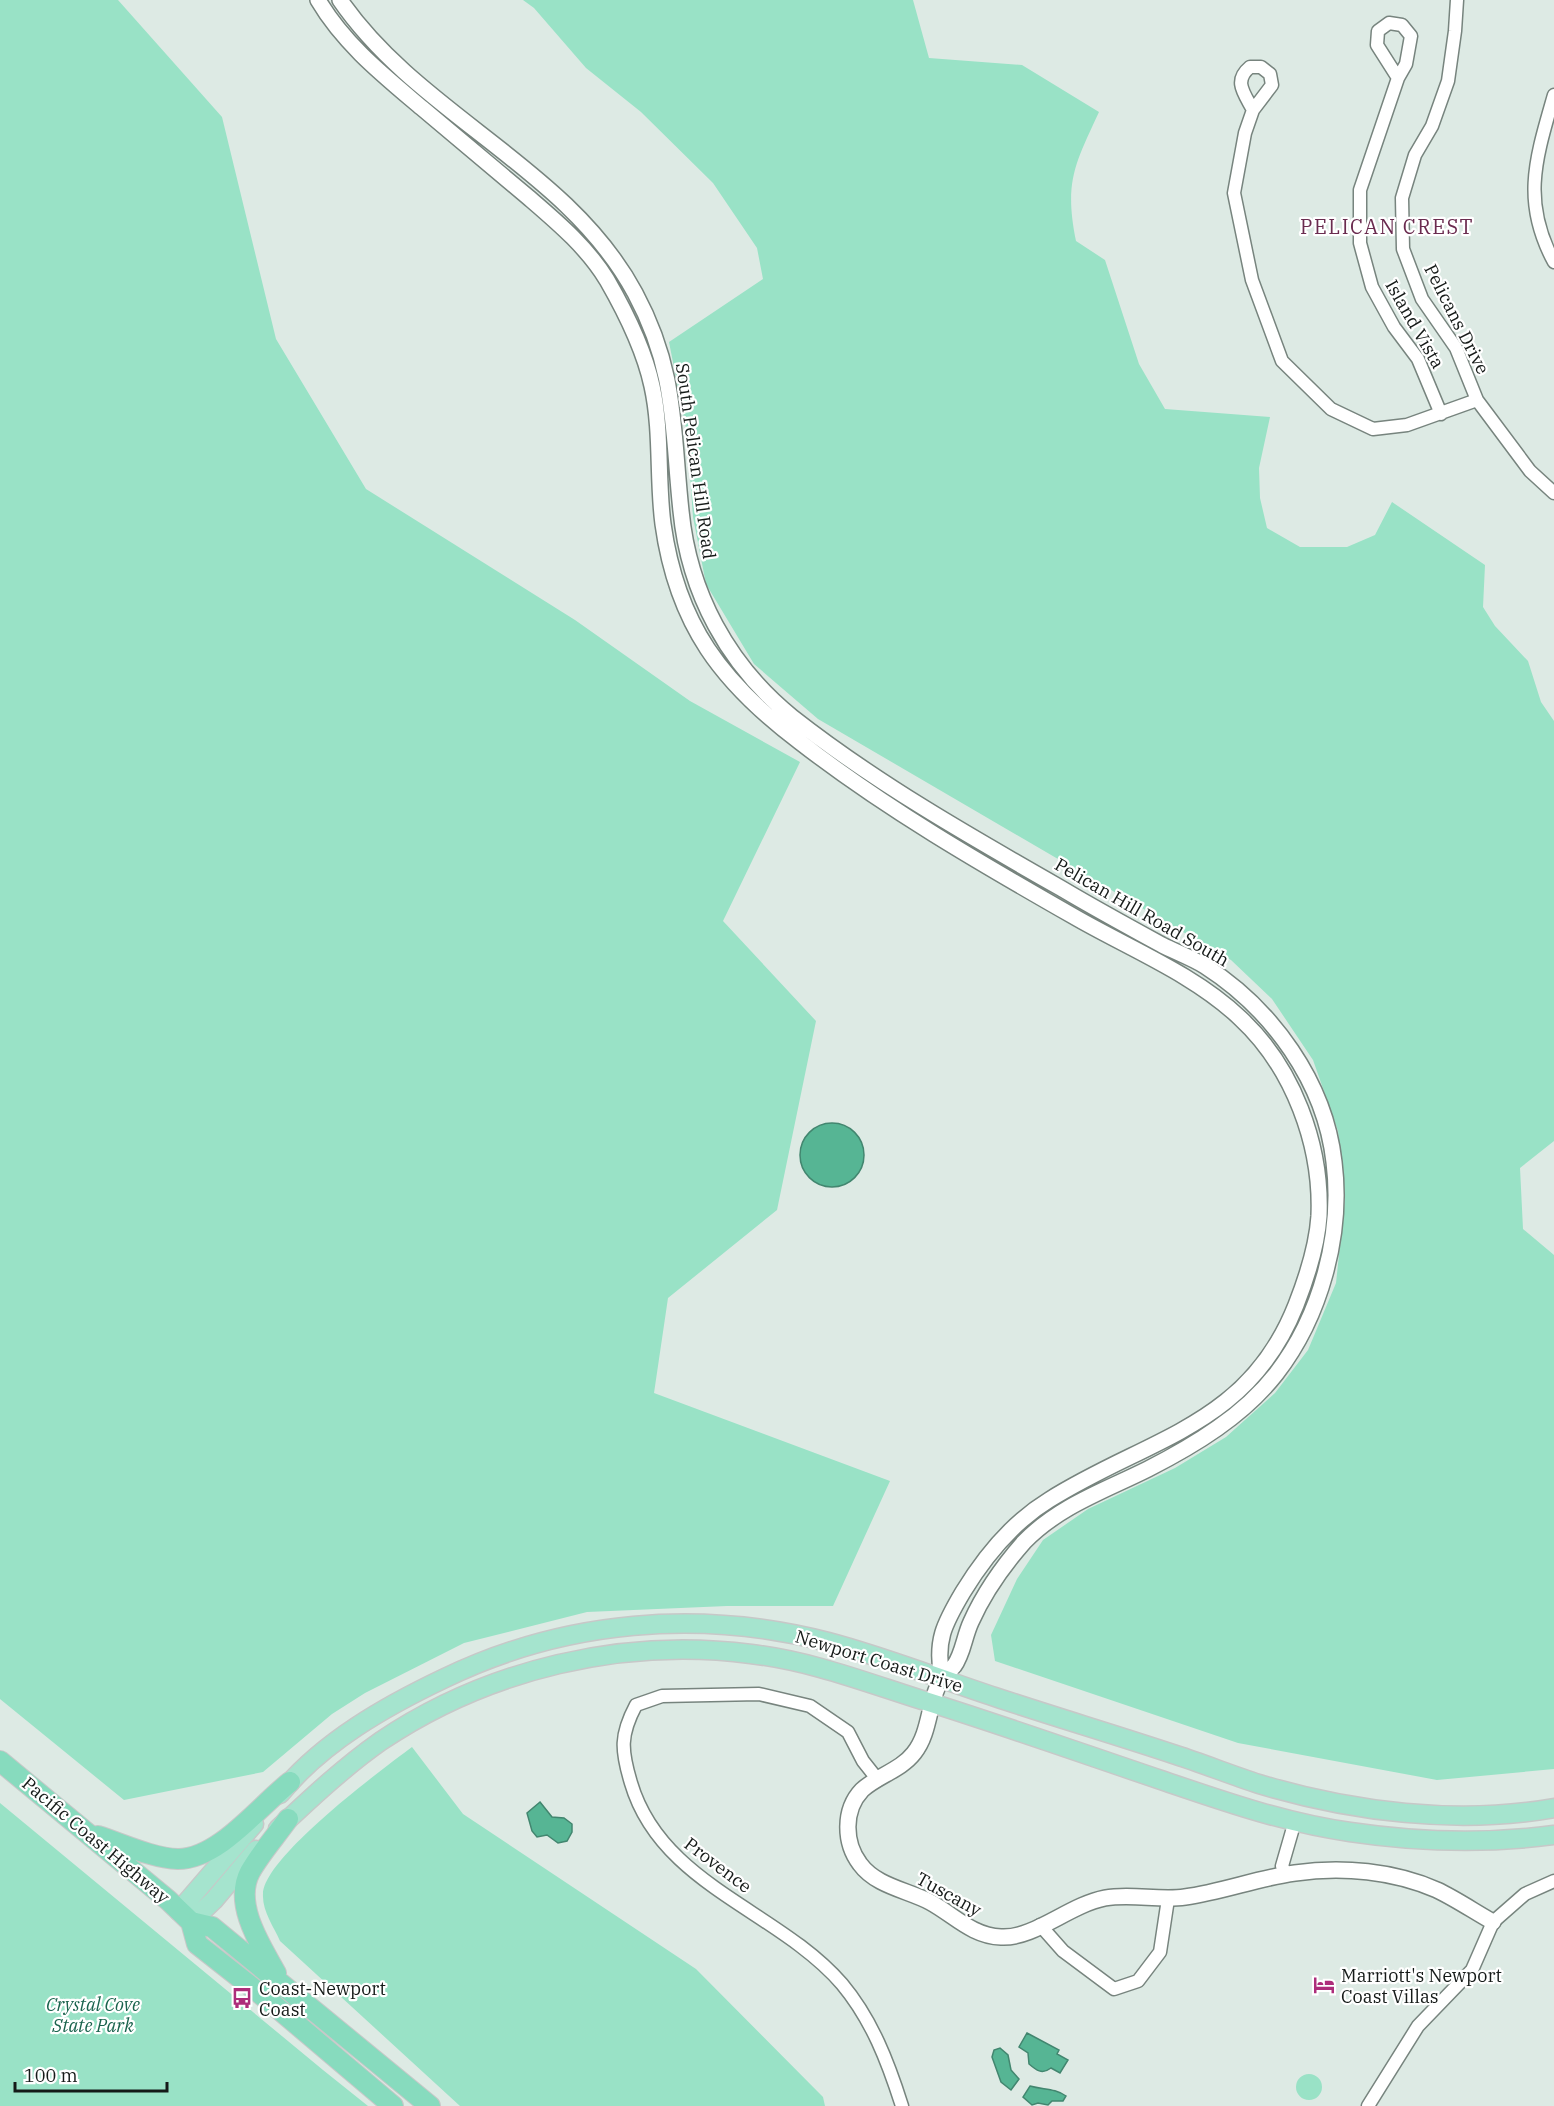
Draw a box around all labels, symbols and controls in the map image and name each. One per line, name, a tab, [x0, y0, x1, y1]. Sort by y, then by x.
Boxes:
district label: PELICAN CREST	[1300, 213, 1474, 240]
street label: Pelicans Drive	[1419, 260, 1495, 378]
street label: Island Vista	[1380, 275, 1450, 373]
street label: South Pelican Hill Road	[671, 361, 721, 561]
street label: Pelican Hill Road South	[1051, 853, 1233, 971]
street label: Newport Coast Drive	[792, 1625, 966, 1697]
street label: Pacific Coast Highway	[18, 1772, 175, 1909]
street label: Provence	[680, 1832, 756, 1898]
street label: Tuscany	[912, 1867, 986, 1922]
place label: Marriott's Newport Coast Villas	[1341, 1964, 1502, 2008]
hotel icon: Marriott's Newport Coast Villas	[1312, 1973, 1336, 1997]
place label: Coast-Newport Coast	[259, 1977, 386, 2021]
bus stop icon: Coast-Newport Coast	[230, 1986, 254, 2010]
park label: Crystal Cove State Park	[46, 1993, 140, 2037]
scale bar	[15, 2055, 166, 2093]
text: 100 m	[24, 2064, 78, 2087]

